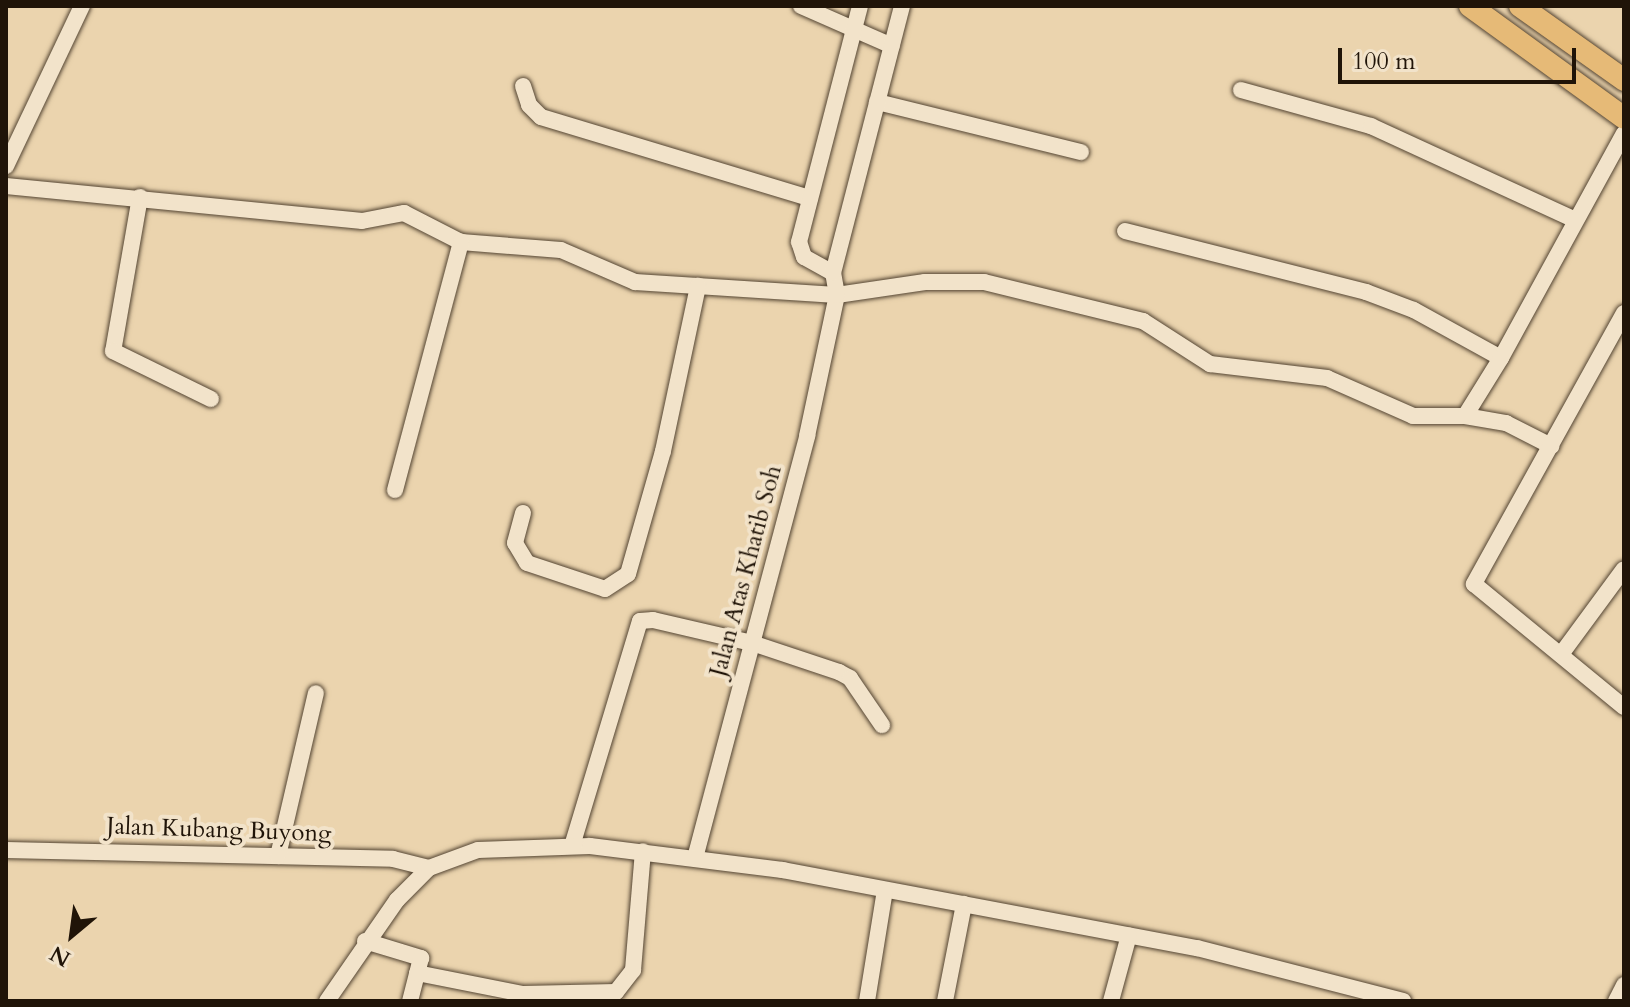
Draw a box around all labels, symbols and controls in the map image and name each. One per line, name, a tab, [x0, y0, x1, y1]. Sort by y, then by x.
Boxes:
scale bar	[1342, 32, 1580, 82]
text: 100 m	[1352, 45, 1416, 78]
street label: Jalan Atas Khatib Soh	[704, 462, 788, 680]
street label: Jalan Kubang Buyong	[106, 812, 332, 848]
north arrow	[32, 895, 112, 975]
text: N	[45, 938, 76, 974]

